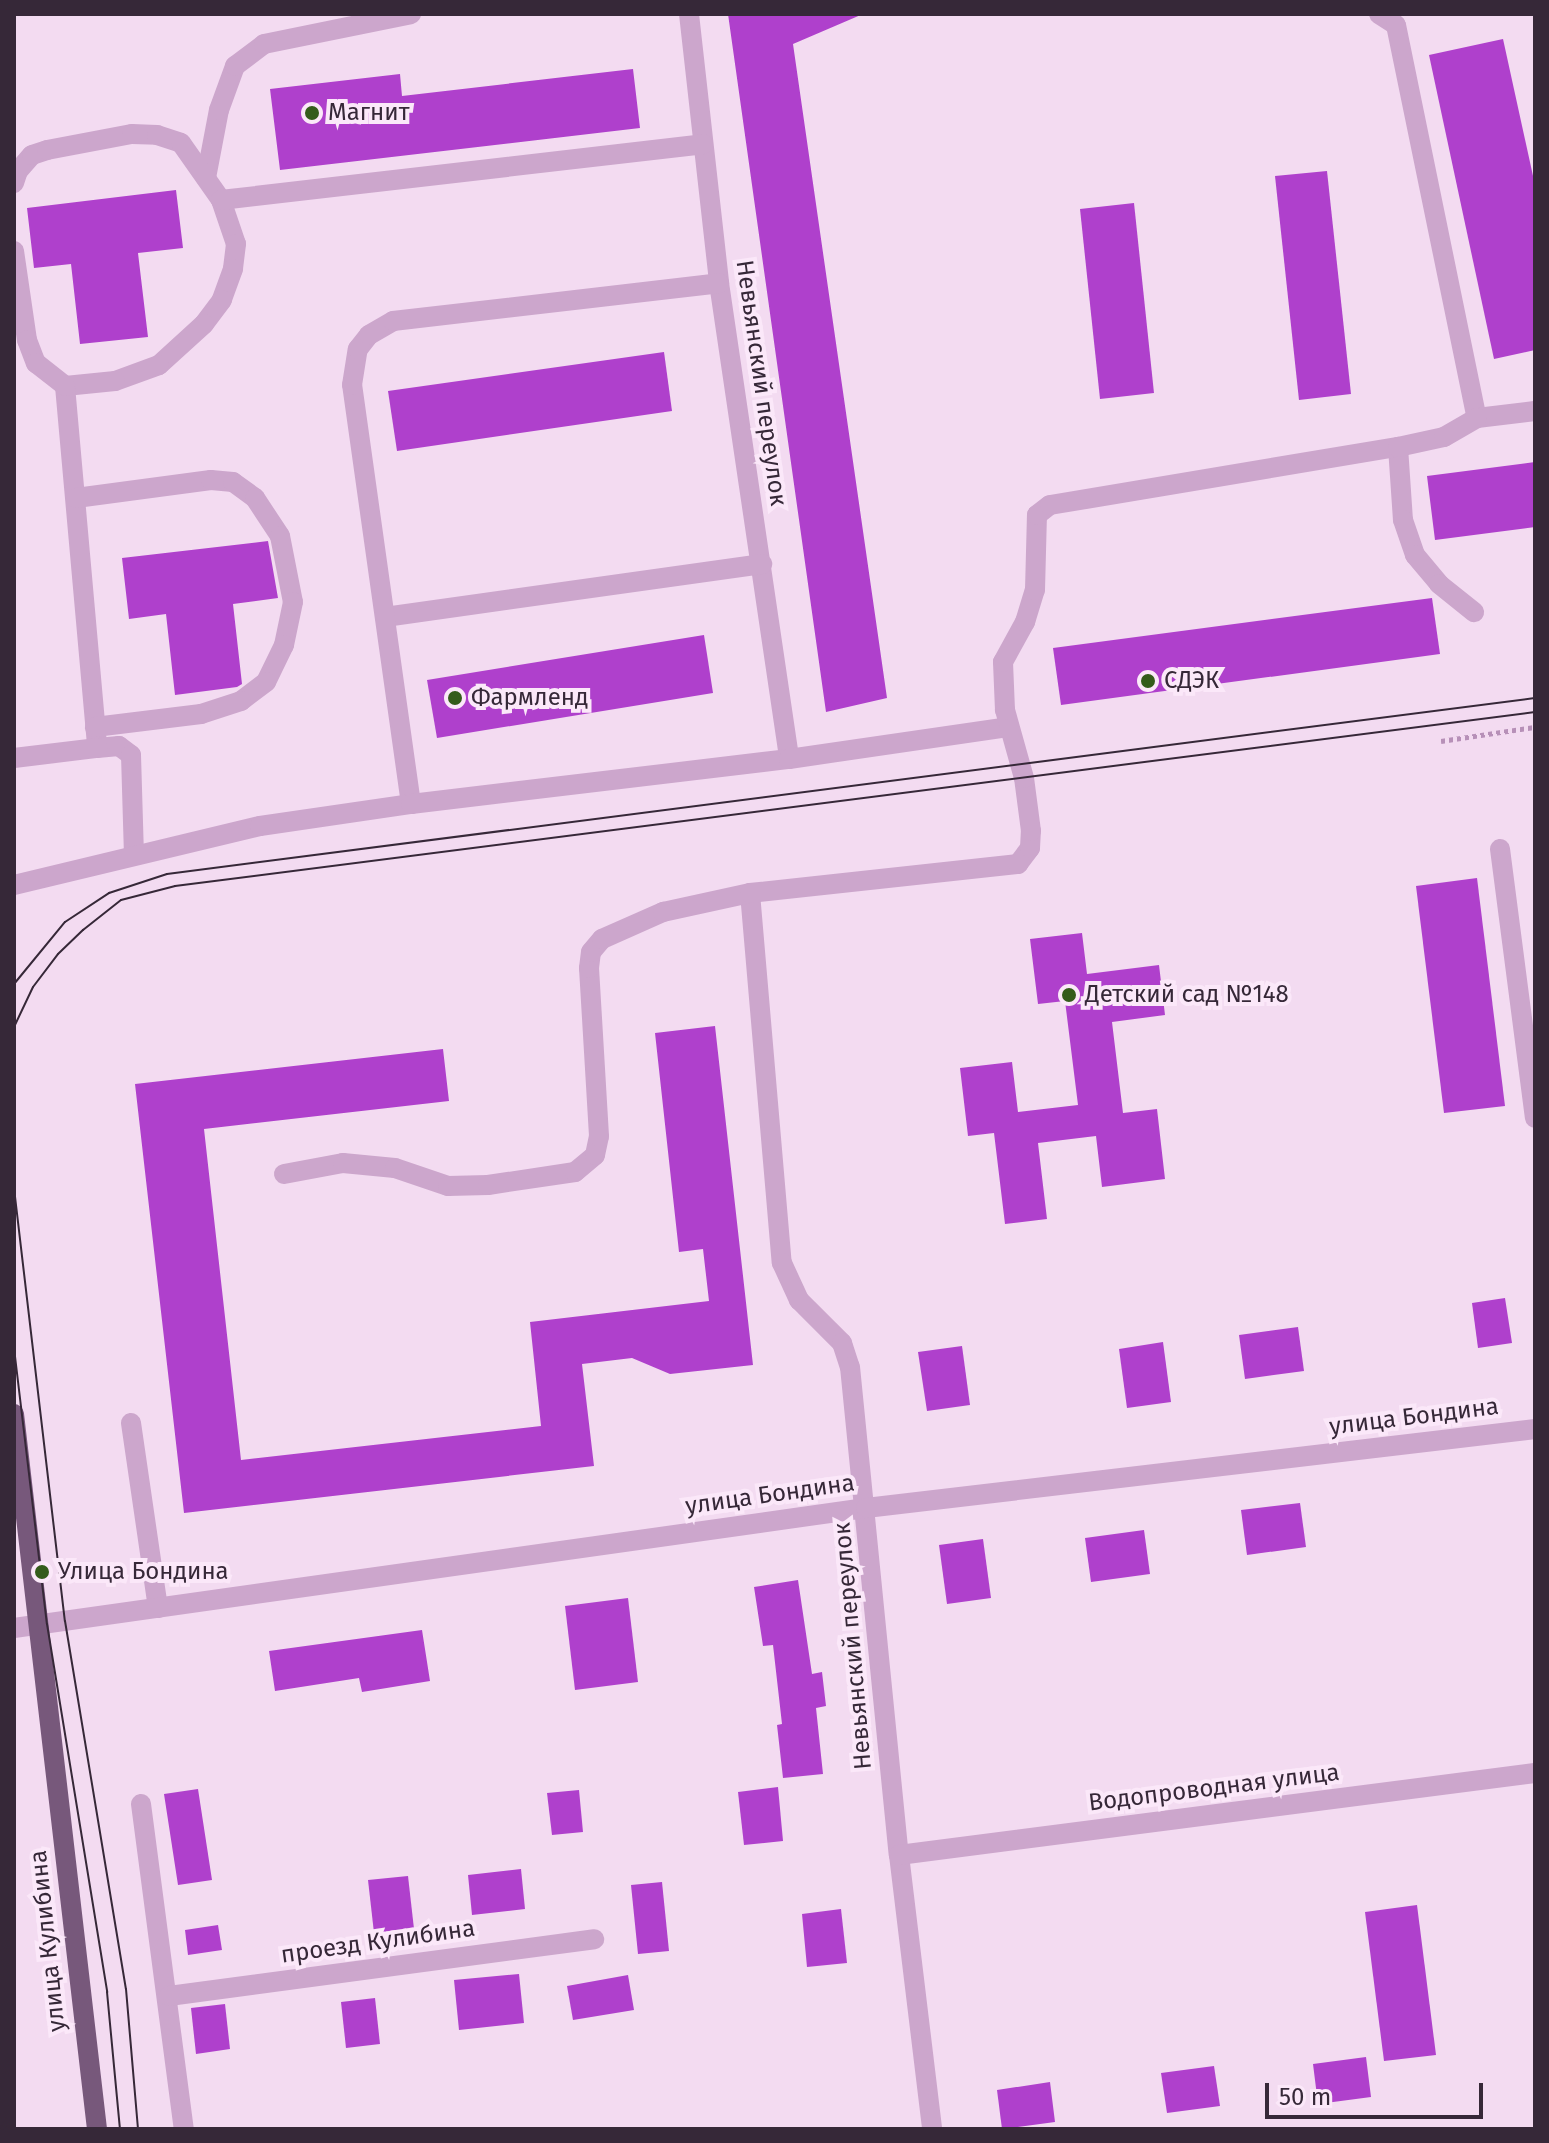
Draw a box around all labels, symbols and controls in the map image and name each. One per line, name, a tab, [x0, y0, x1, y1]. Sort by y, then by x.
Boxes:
place label: Магнит	[328, 99, 409, 127]
marker: Магнит	[303, 104, 321, 122]
street label: Невьянский переулок	[729, 258, 793, 508]
place label: СДЭК	[1164, 667, 1219, 695]
marker: СДЭК	[1139, 672, 1157, 690]
place label: Фармленд	[471, 684, 588, 712]
marker: Фармленд	[446, 689, 464, 707]
place label: Детский сад №148	[1085, 981, 1289, 1009]
marker: Детский сад №148	[1060, 986, 1078, 1004]
street label: улица Бондина	[1328, 1392, 1500, 1442]
street label: улица Бондина	[684, 1469, 856, 1521]
street label: Невьянский переулок	[828, 1521, 878, 1771]
place label: Улица Бондина	[58, 1558, 229, 1586]
marker: Улица Бондина	[33, 1563, 51, 1581]
street label: Водопроводная улица	[1087, 1758, 1341, 1818]
street label: улица Кулибина	[24, 1849, 72, 2033]
street label: проезд Кулибина	[279, 1914, 477, 1970]
scale bar	[1269, 2067, 1487, 2117]
text: 50 m	[1279, 2083, 1331, 2111]

